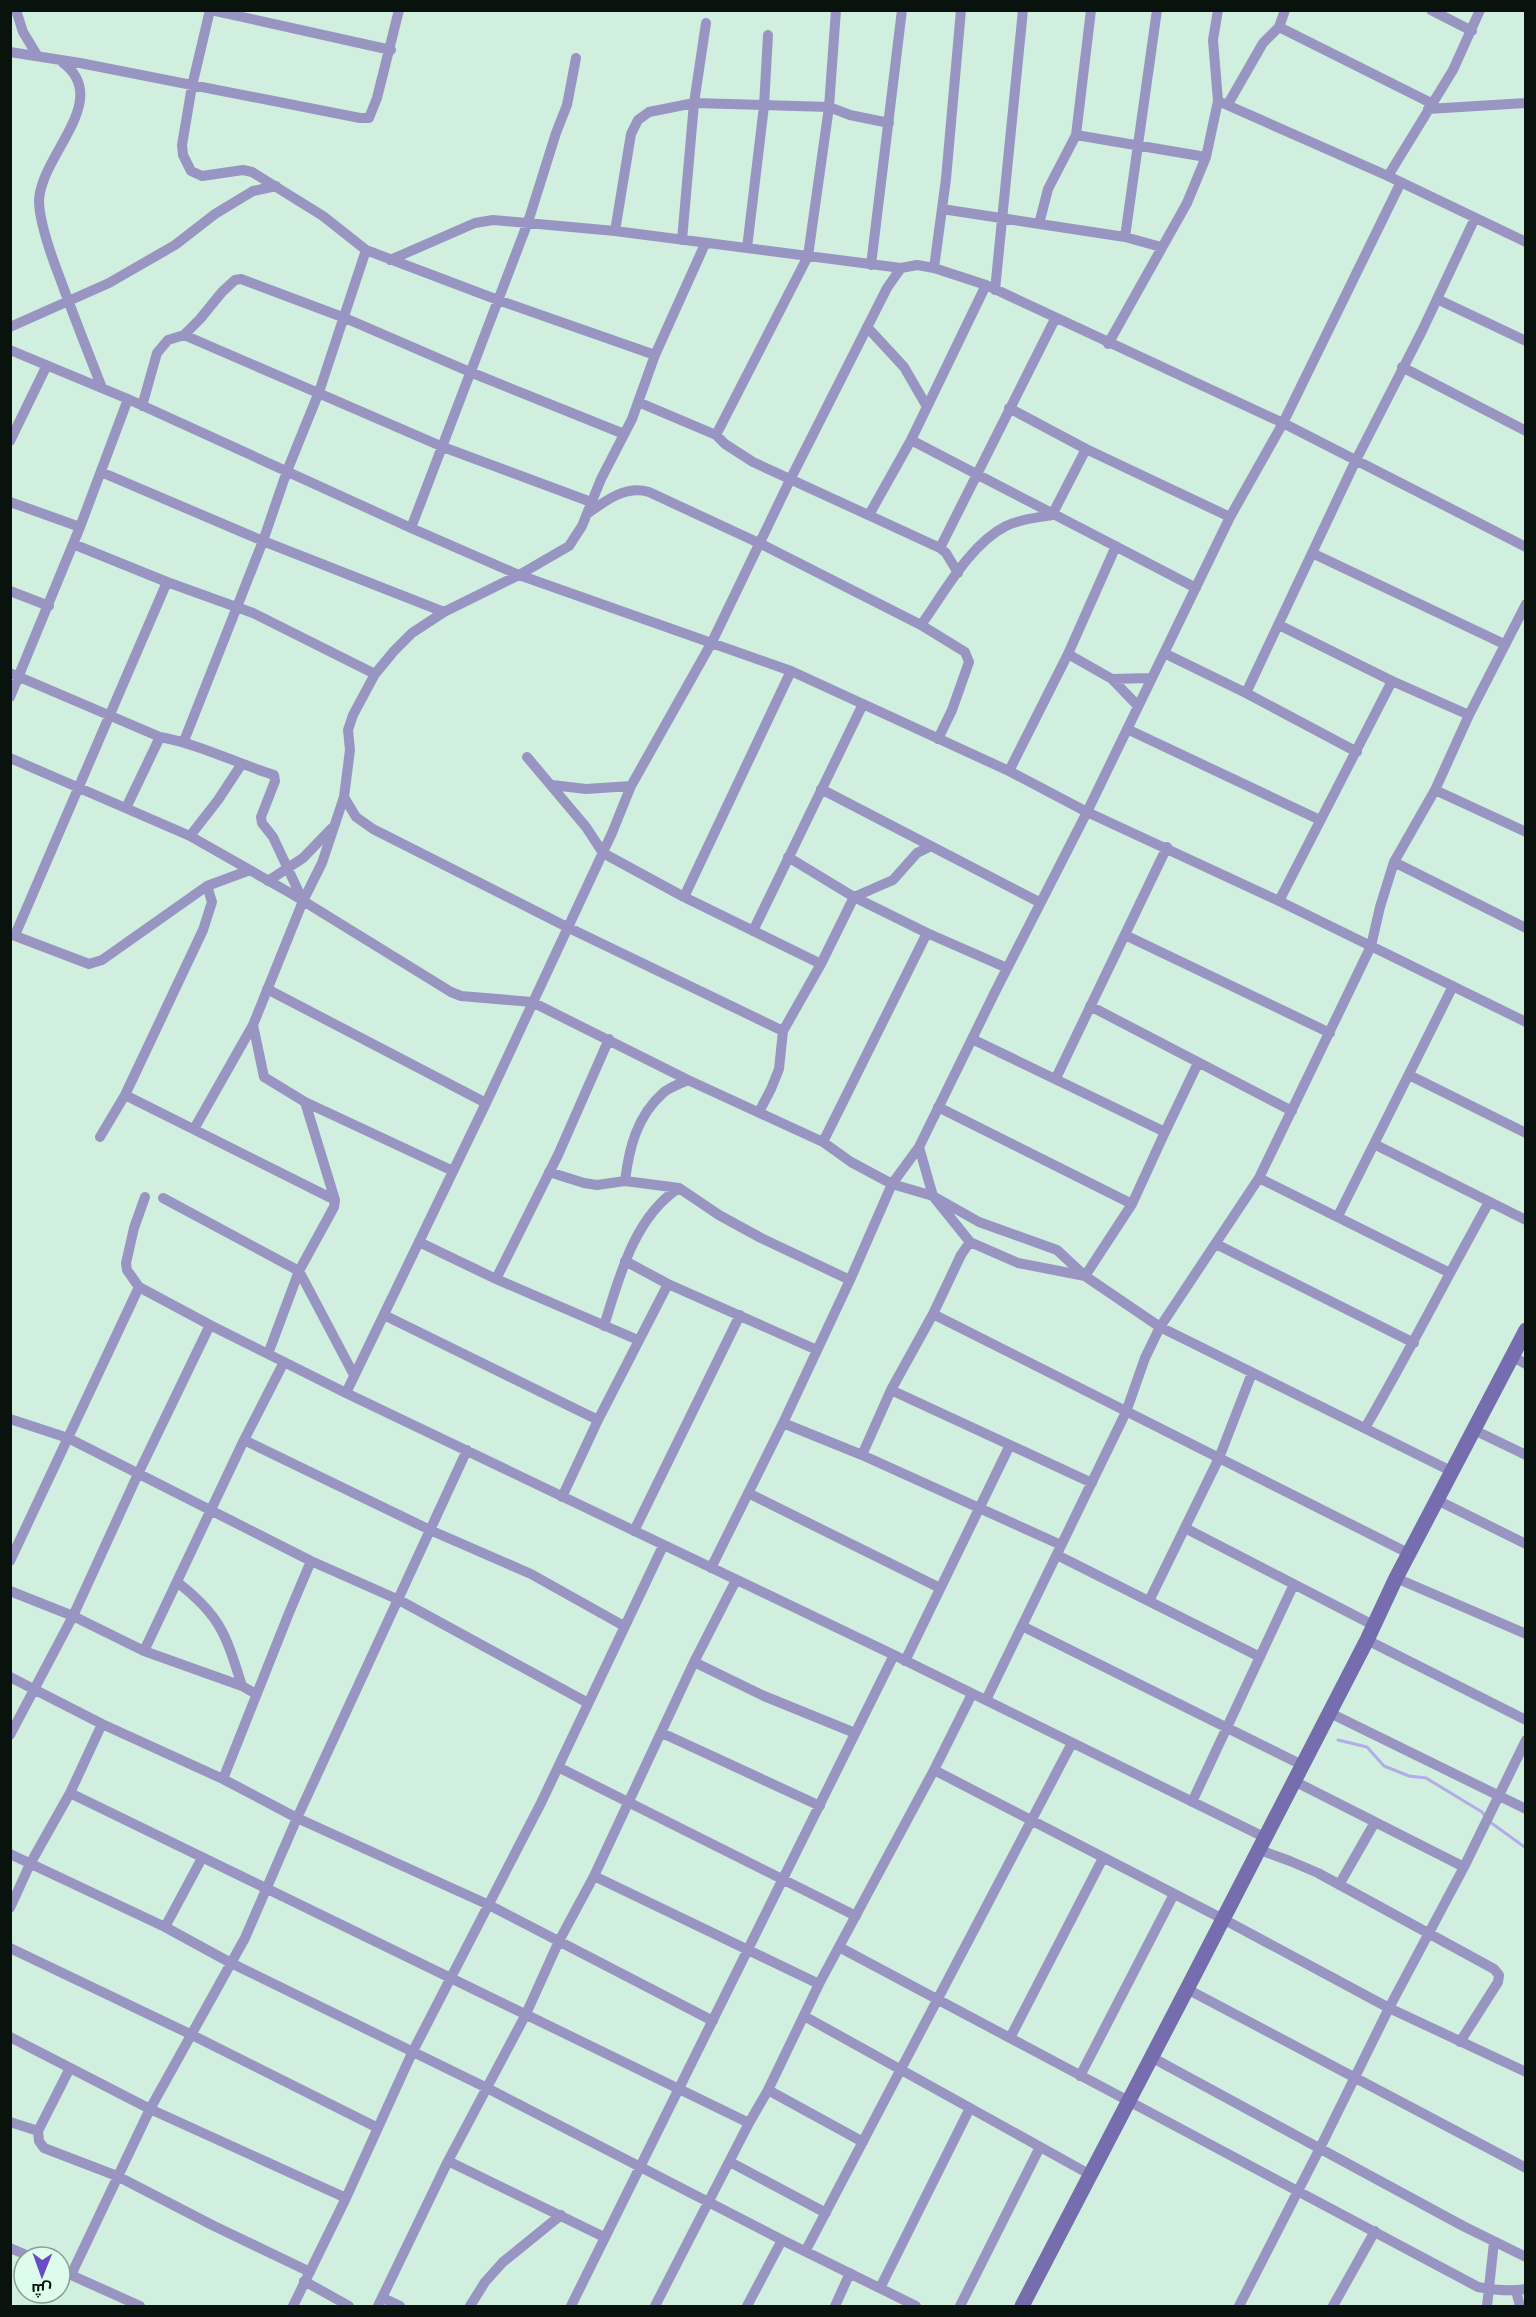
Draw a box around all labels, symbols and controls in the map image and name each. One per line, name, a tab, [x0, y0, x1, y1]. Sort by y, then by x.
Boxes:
north arrow	[12, 2245, 72, 2305]
text: ش	[31, 2280, 52, 2299]

